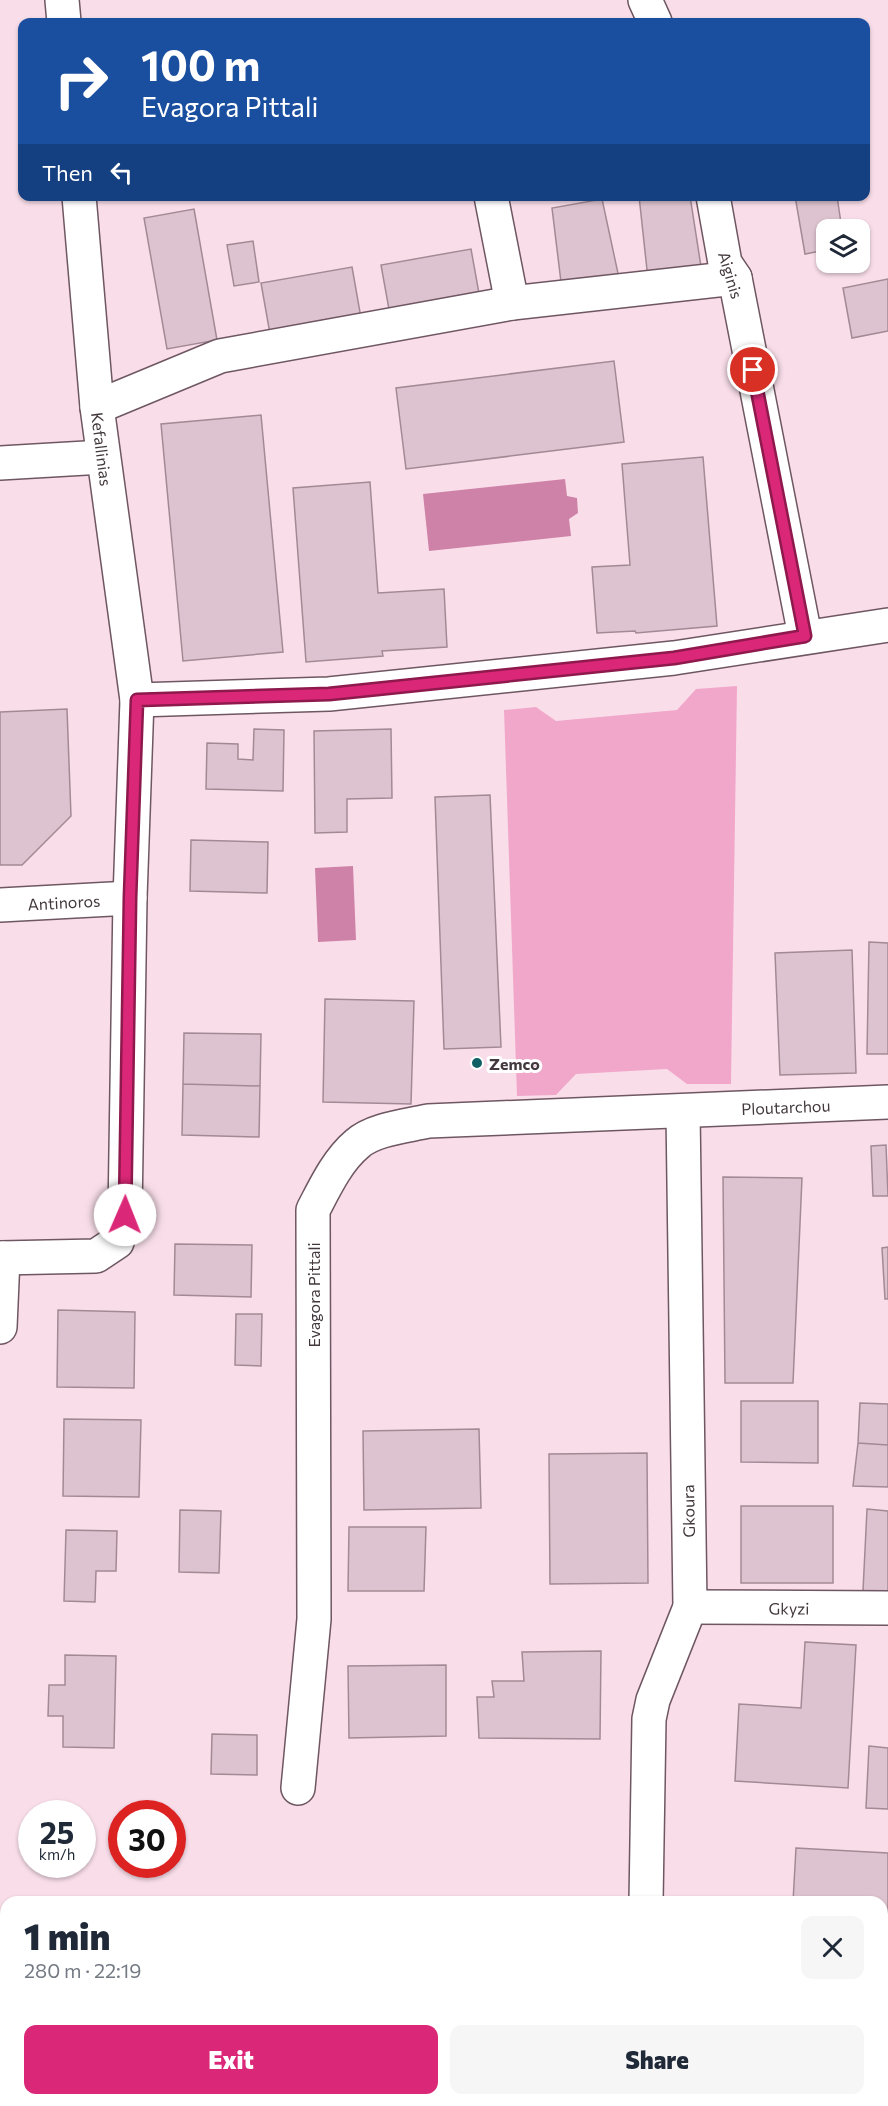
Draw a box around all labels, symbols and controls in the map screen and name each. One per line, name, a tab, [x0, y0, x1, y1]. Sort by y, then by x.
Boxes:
text: 100 m	[141, 38, 261, 90]
icon: right	[42, 42, 120, 120]
text: Evagora Pittali	[141, 90, 319, 123]
icon: left	[105, 156, 138, 189]
text: Then	[42, 159, 93, 186]
map controls	[816, 219, 870, 273]
button: layers	[816, 219, 870, 273]
street label: Aiginis	[715, 249, 747, 301]
pin	[727, 344, 778, 395]
icon: arrive	[736, 353, 769, 386]
street label: Kefallinias	[88, 411, 116, 487]
street label: Antinoros	[27, 890, 101, 913]
place label: Zemco	[489, 1054, 540, 1073]
marker: Zemco	[470, 1056, 484, 1070]
street label: Ploutarchou	[741, 1095, 831, 1118]
position arrow	[93, 1183, 157, 1247]
street label: Evagora Pittali	[304, 1242, 323, 1348]
street label: Gkoura	[678, 1484, 698, 1538]
street label: Gkyzi	[769, 1598, 809, 1617]
speed limit sign: 30	[108, 1800, 186, 1878]
text: 25	[40, 1813, 74, 1850]
text: km/h	[39, 1845, 75, 1863]
text: 1 min	[24, 1913, 110, 1957]
button: close	[801, 1916, 864, 1979]
text: 280 m · 22:19	[24, 1958, 141, 1982]
button: Exit	[24, 2025, 438, 2094]
button: Share	[450, 2025, 864, 2094]

